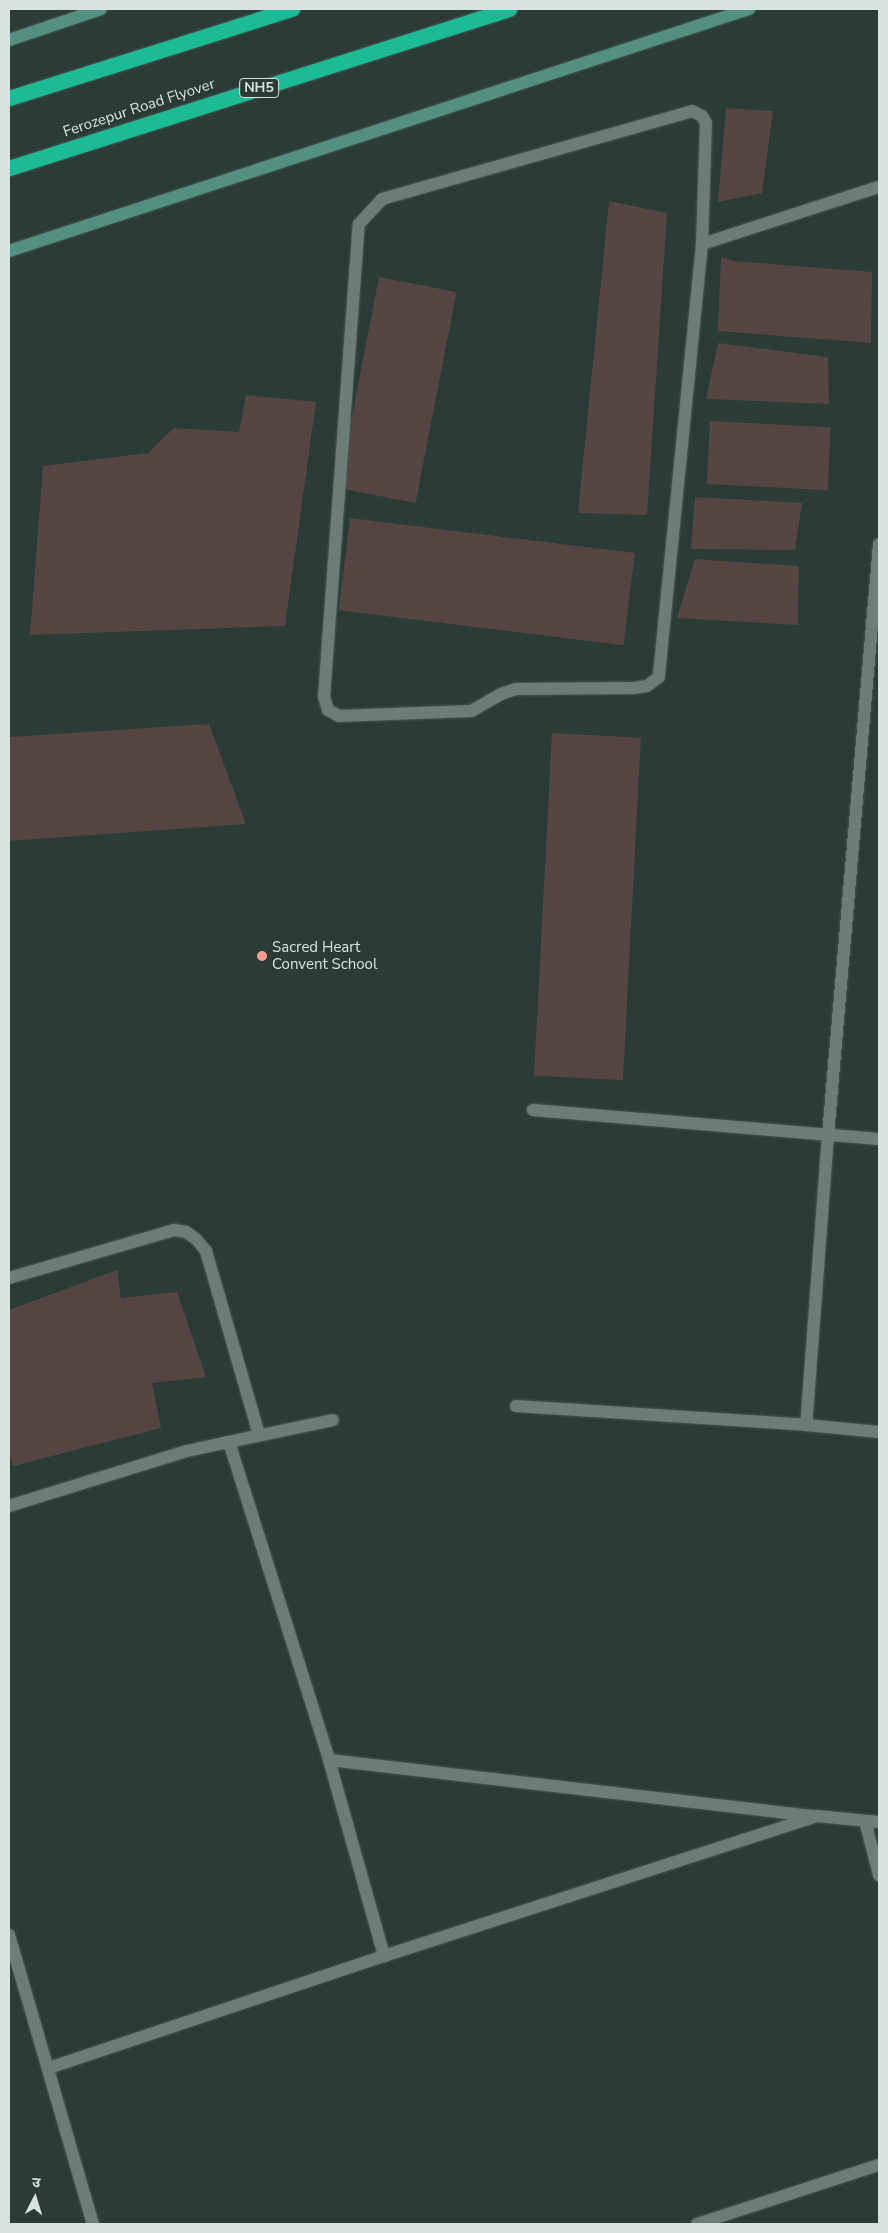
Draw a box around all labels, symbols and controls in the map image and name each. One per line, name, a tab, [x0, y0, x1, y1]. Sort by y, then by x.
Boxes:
street label: Ferozepur Road Flyover	[61, 75, 217, 141]
road number: NH5	[239, 76, 279, 100]
place label: Sacred Heart Convent School	[272, 938, 377, 973]
marker: Sacred Heart Convent School	[256, 950, 268, 962]
north arrow	[10, 2173, 60, 2223]
text: उ	[31, 2173, 41, 2192]

